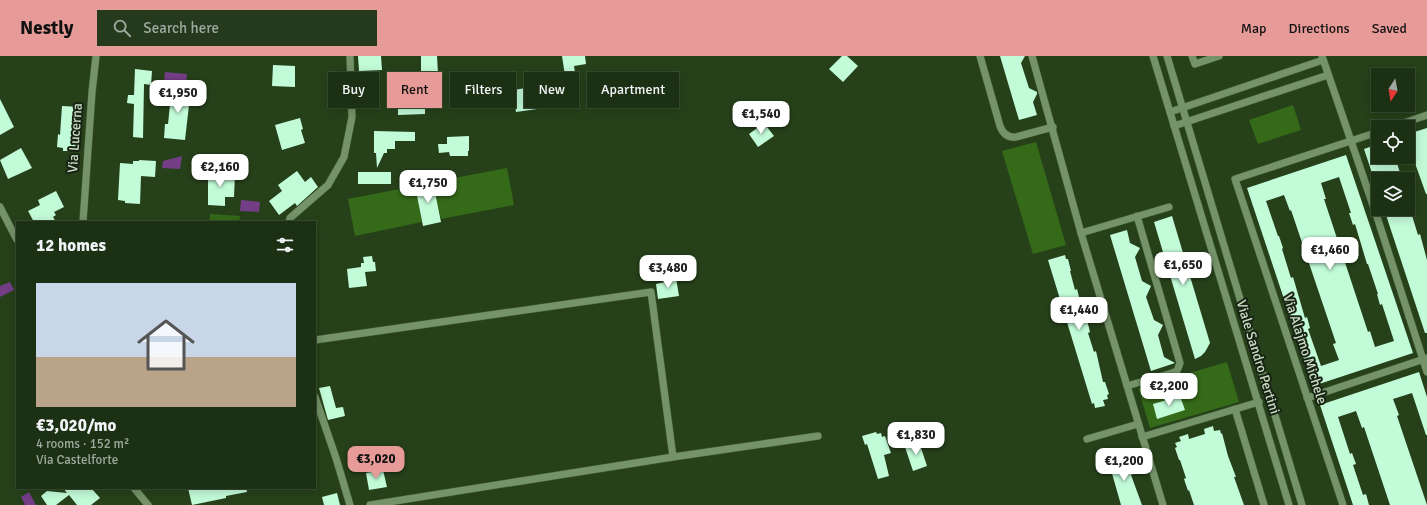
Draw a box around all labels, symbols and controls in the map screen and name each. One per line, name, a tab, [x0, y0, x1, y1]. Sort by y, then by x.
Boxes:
search box	[97, 10, 377, 46]
text: Nestly	[20, 16, 73, 40]
icon: search	[111, 17, 133, 39]
text: Search here	[143, 19, 219, 37]
text: Map	[1241, 20, 1267, 37]
text: Directions	[1289, 20, 1350, 37]
text: Saved	[1372, 20, 1407, 37]
north arrow	[1371, 68, 1415, 112]
map controls	[1371, 68, 1415, 216]
chip: Buy	[328, 72, 379, 108]
chip: Rent	[387, 72, 442, 108]
chip: Filters	[450, 72, 516, 108]
chip: New	[524, 72, 579, 108]
chip: Apartment	[587, 72, 679, 108]
pin: €1,950	[145, 80, 211, 114]
text: €1,950	[159, 85, 197, 101]
pin: €1,540	[728, 101, 794, 135]
street label: Via Lucerna	[64, 102, 86, 174]
text: €1,540	[742, 106, 780, 122]
button: locate	[1371, 120, 1415, 164]
pin: €2,160	[187, 154, 253, 188]
text: €2,160	[201, 159, 239, 175]
pin: €1,750	[395, 170, 461, 204]
button: layers	[1371, 172, 1415, 216]
text: €1,750	[409, 175, 447, 191]
icon: filters	[274, 234, 296, 256]
text: 12 homes	[36, 235, 106, 256]
pin: €1,460	[1297, 237, 1363, 271]
text: €1,460	[1311, 242, 1349, 258]
pin: €1,650	[1150, 252, 1216, 286]
pin: €3,480	[635, 255, 701, 289]
text: €1,650	[1164, 257, 1202, 273]
text: €3,480	[649, 260, 687, 276]
street label: Via Alajmo Michele	[1279, 292, 1331, 406]
pin: €1,440	[1046, 297, 1112, 331]
street label: Viale Sandro Pertini	[1233, 298, 1283, 416]
text: €1,440	[1060, 302, 1098, 318]
icon: home	[130, 309, 202, 381]
pin: €2,200	[1136, 373, 1202, 407]
text: €2,200	[1150, 378, 1188, 394]
text: €3,020/mo	[36, 415, 116, 436]
pin: €1,830	[883, 422, 949, 456]
text: €1,830	[897, 427, 935, 443]
text: 4 rooms · 152 m²	[36, 436, 129, 452]
pin: €3,020	[343, 446, 409, 480]
pin: €1,200	[1091, 448, 1157, 482]
text: €3,020	[357, 451, 395, 467]
text: Via Castelforte	[36, 452, 118, 468]
text: €1,200	[1105, 453, 1143, 469]

